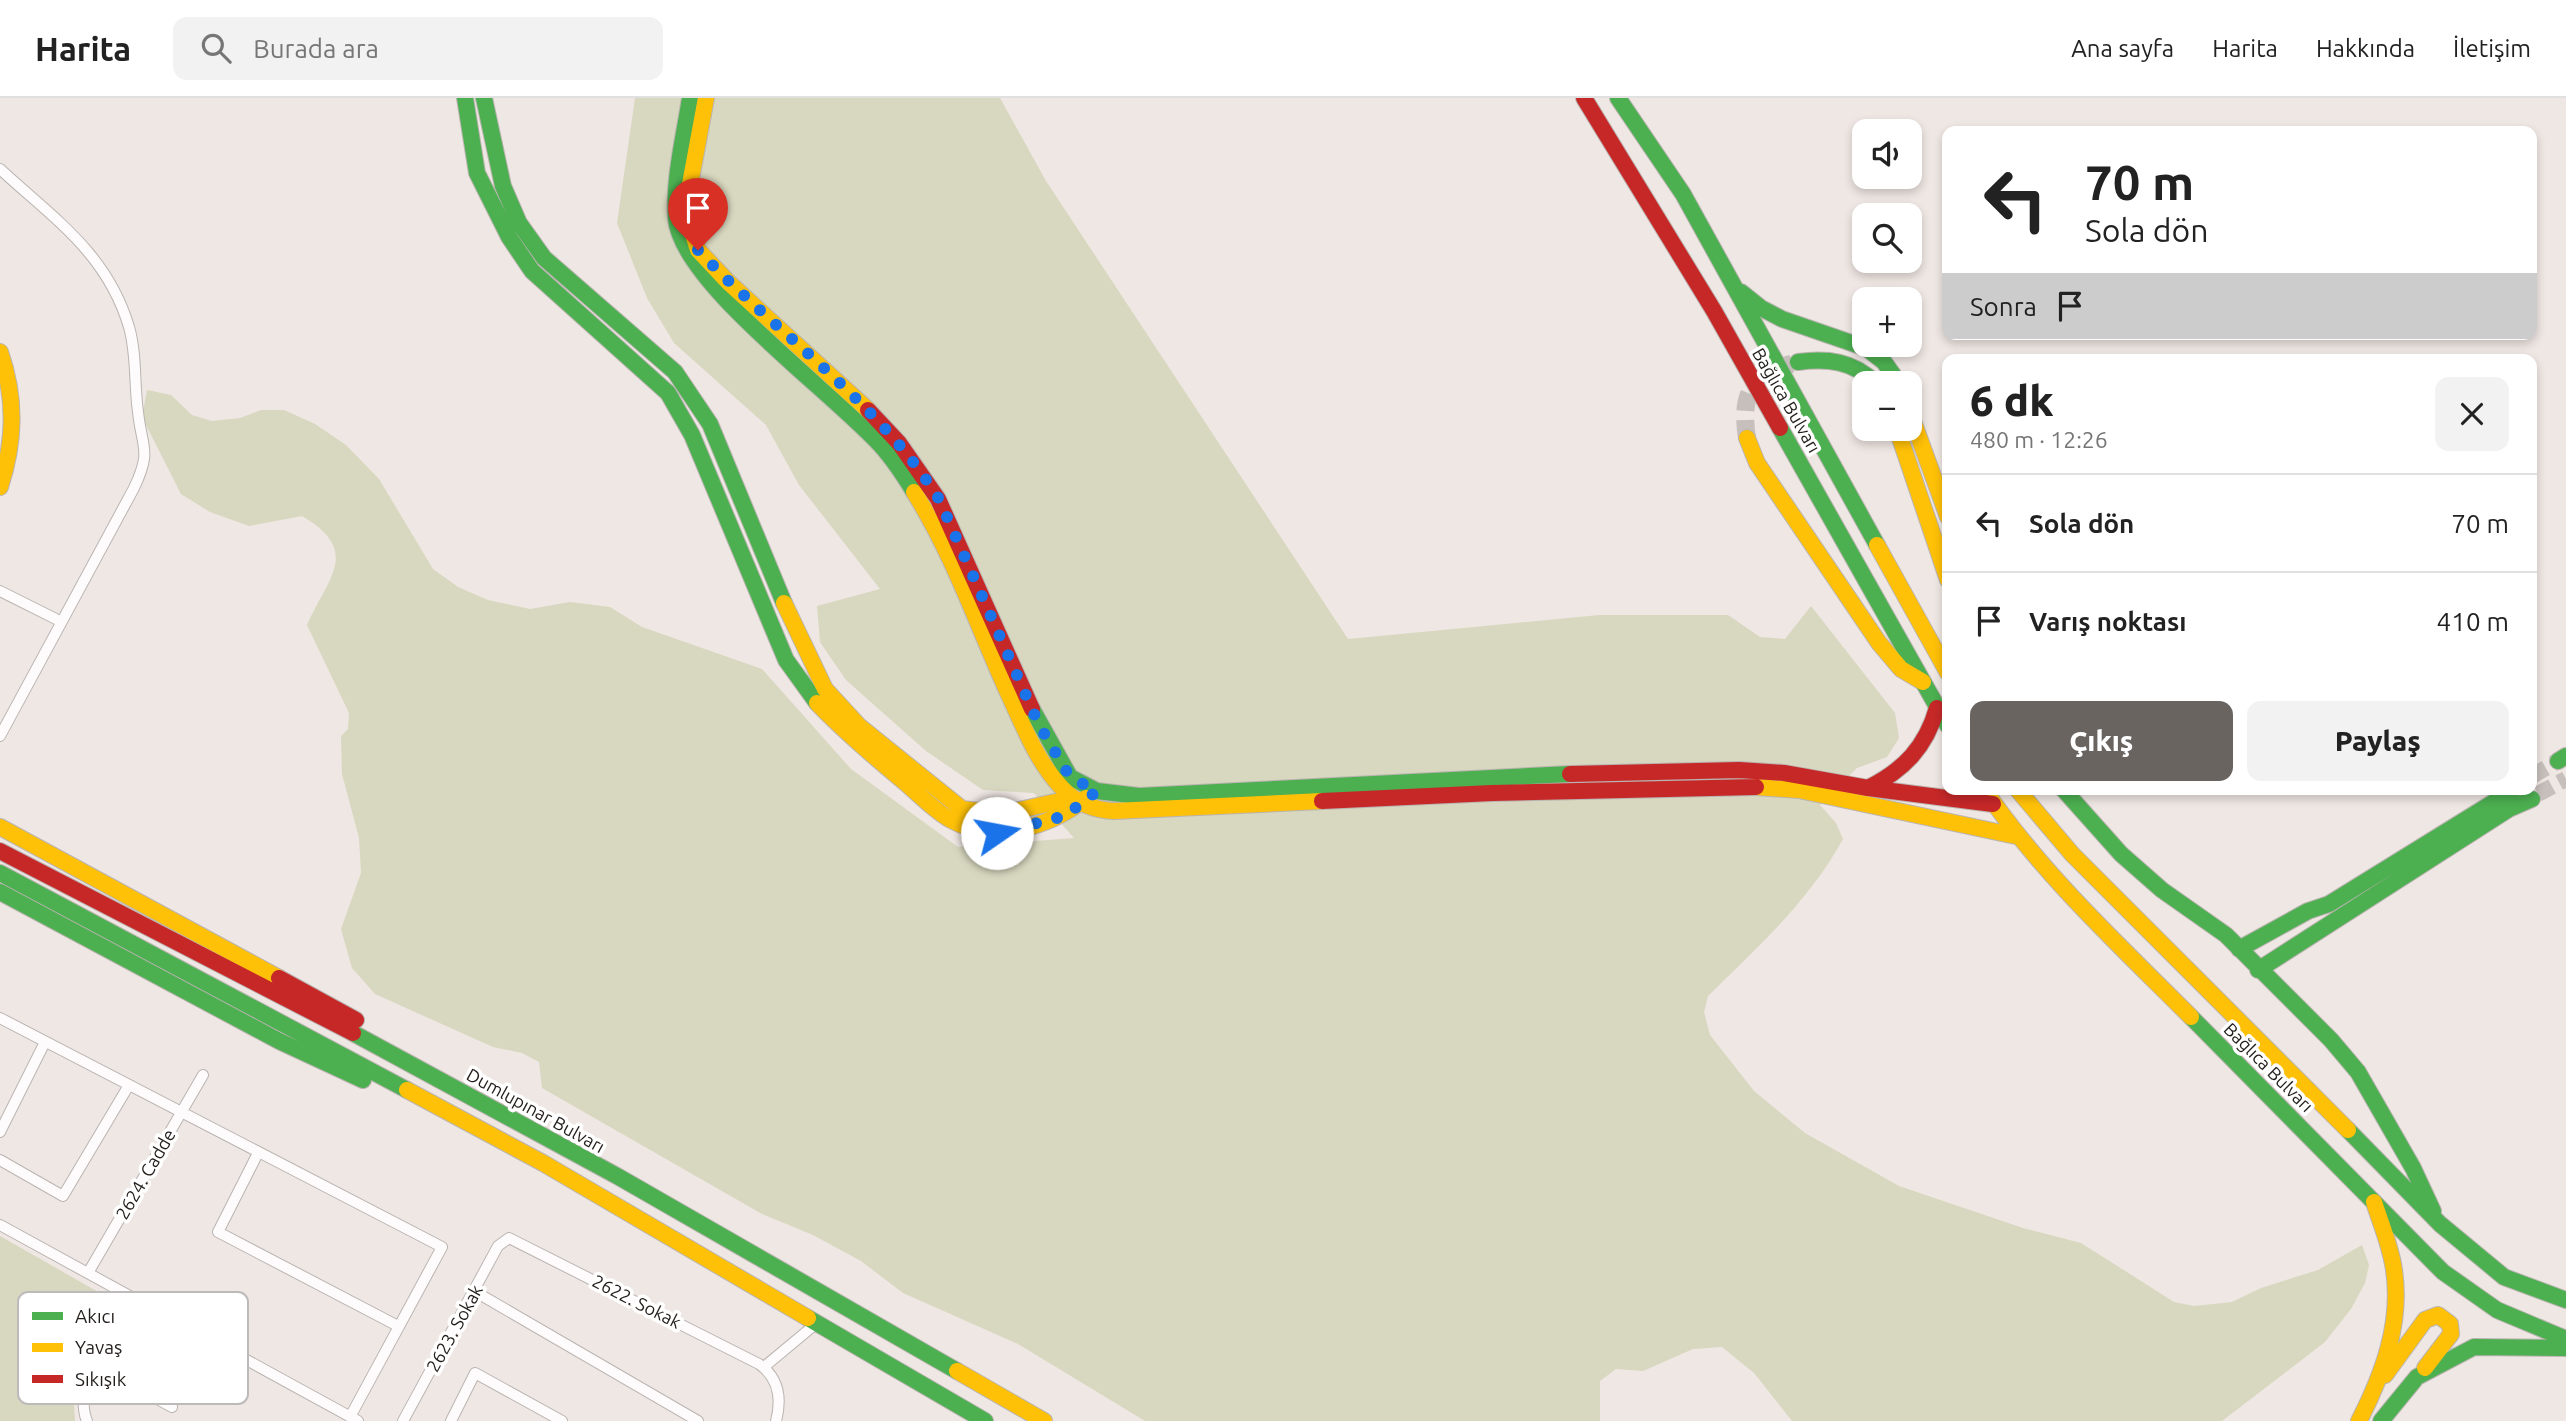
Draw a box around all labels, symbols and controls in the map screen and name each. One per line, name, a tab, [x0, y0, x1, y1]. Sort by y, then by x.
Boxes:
search box	[173, 17, 663, 80]
icon: search	[197, 29, 235, 67]
text: Harita	[35, 30, 131, 67]
text: Burada ara	[253, 34, 379, 63]
text: Ana sayfa	[2071, 35, 2174, 62]
text: Harita	[2212, 35, 2278, 62]
text: Hakkında	[2316, 35, 2415, 62]
text: İletişim	[2453, 35, 2531, 62]
map controls	[1852, 119, 1922, 441]
button: sound	[1852, 119, 1922, 189]
icon: left	[1970, 154, 2061, 245]
text: 70 m	[2085, 154, 2194, 209]
pin	[668, 178, 728, 250]
icon: arrive	[679, 189, 717, 227]
button: search	[1852, 203, 1922, 273]
text: Sola dön	[2085, 212, 2208, 248]
button: +	[1852, 287, 1922, 357]
icon: arrive	[2051, 287, 2089, 325]
text: Sonra	[1970, 292, 2037, 321]
street label: Bağlıca Bulvarı	[1749, 344, 1825, 456]
button: −	[1852, 371, 1922, 441]
text: 6 dk	[1970, 377, 2053, 424]
button: close	[2435, 377, 2509, 451]
text: 480 m · 12:26	[1970, 427, 2108, 452]
icon: left	[1970, 504, 2008, 542]
text: Sola dön	[2029, 509, 2134, 538]
text: 70 m	[2451, 509, 2509, 538]
icon: arrive	[1970, 602, 2008, 640]
text: Varış noktası	[2029, 607, 2186, 636]
text: 410 m	[2437, 607, 2509, 636]
button: Çıkış	[1970, 701, 2233, 781]
button: Paylaş	[2247, 701, 2509, 781]
position arrow	[960, 796, 1034, 870]
street label: Bağlıca Bulvarı	[2220, 1018, 2318, 1116]
street label: Dumlupınar Bulvarı	[464, 1064, 608, 1156]
street label: 2624. Cadde	[111, 1125, 179, 1223]
street label: 2622. Sokak	[589, 1270, 685, 1332]
street label: 2623. Sokak	[422, 1281, 486, 1375]
legend	[18, 1292, 248, 1404]
text: Akıcı	[75, 1305, 115, 1327]
text: Yavaş	[75, 1336, 122, 1358]
text: Sıkışık	[75, 1368, 127, 1390]

